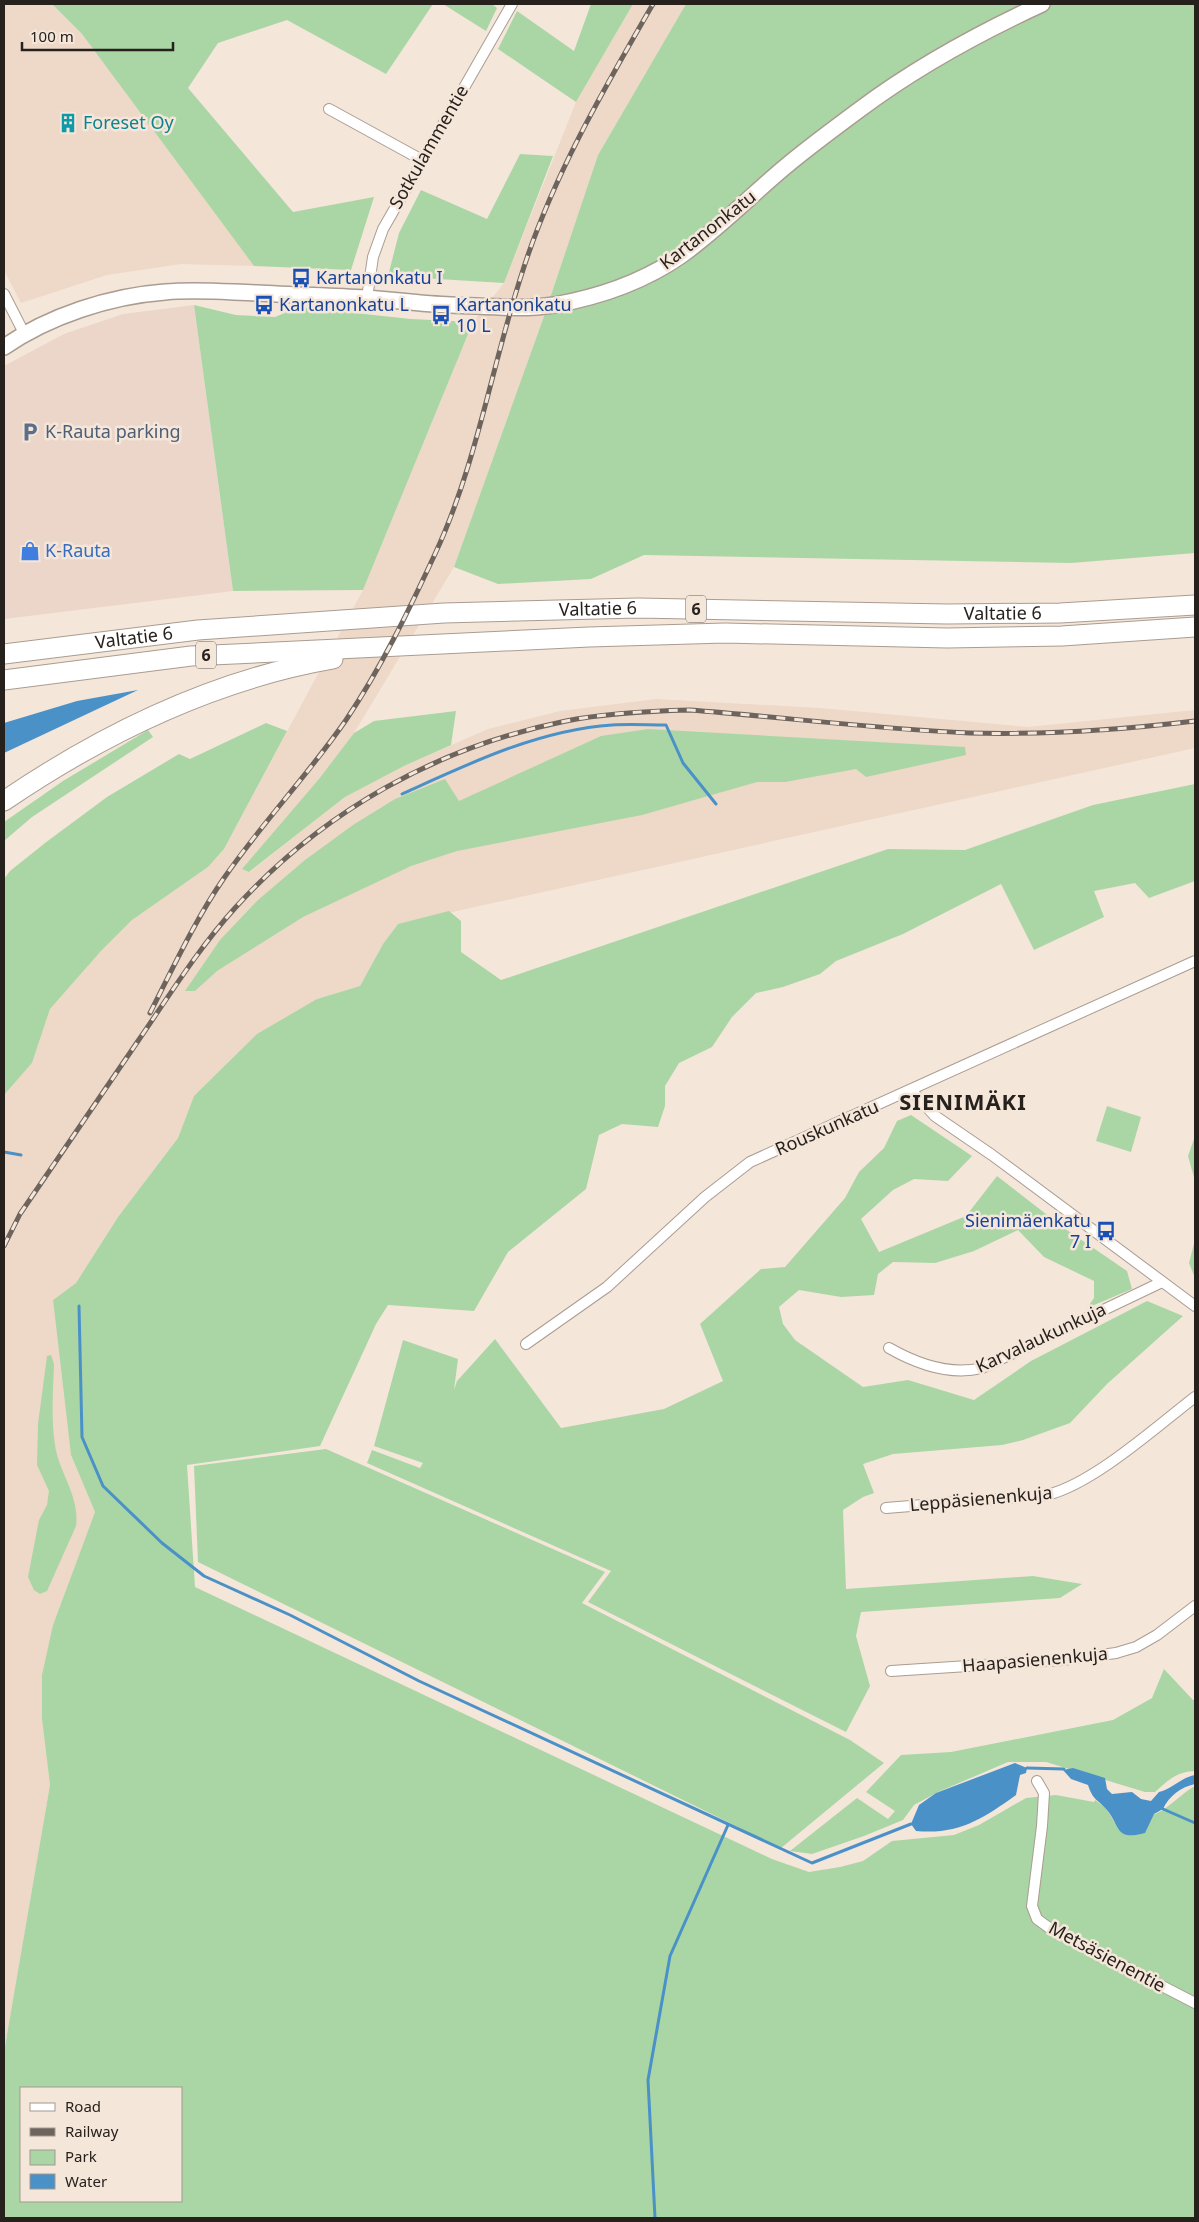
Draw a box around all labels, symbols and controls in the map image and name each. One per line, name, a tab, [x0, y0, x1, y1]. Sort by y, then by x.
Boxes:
scale bar	[22, 20, 174, 52]
text: 100 m	[30, 26, 74, 46]
street label: Sotkulammentie	[383, 80, 473, 213]
place label: Foreset Oy	[83, 110, 174, 134]
building icon: Foreset Oy	[57, 112, 79, 134]
street label: Kartanonkatu	[654, 184, 760, 274]
place label: Kartanonkatu I	[316, 265, 443, 289]
bus stop icon: Kartanonkatu I	[290, 267, 312, 289]
place label: Kartanonkatu L	[279, 292, 409, 316]
place label: Kartanonkatu 10 L	[456, 292, 572, 337]
bus stop icon: Kartanonkatu L	[253, 294, 275, 316]
bus stop icon: Kartanonkatu 10 L	[430, 304, 452, 326]
place label: K-Rauta parking	[45, 419, 181, 443]
parking icon: K-Rauta parking	[19, 421, 41, 443]
place label: K-Rauta	[45, 538, 111, 562]
shop icon: K-Rauta	[19, 540, 41, 562]
street label: Valtatie 6	[558, 595, 637, 621]
road number: 6	[686, 596, 706, 622]
street label: Valtatie 6	[964, 600, 1042, 625]
street label: Valtatie 6	[94, 620, 174, 654]
road number: 6	[196, 642, 216, 668]
district label: SIENIMÄKI	[899, 1086, 1027, 1116]
street label: Rouskunkatu	[771, 1094, 882, 1161]
place label: Sienimäenkatu 7 I	[965, 1208, 1091, 1253]
bus stop icon: Sienimäenkatu 7 I	[1095, 1220, 1117, 1242]
street label: Karvalaukunkuja	[972, 1296, 1110, 1378]
street label: Leppäsienenkuja	[909, 1480, 1053, 1516]
street label: Haapasienenkuja	[961, 1641, 1109, 1677]
street label: Metsäsienentie	[1045, 1915, 1170, 1997]
legend	[20, 2087, 182, 2202]
text: Road	[65, 2096, 101, 2116]
text: Railway	[65, 2121, 119, 2141]
text: Park	[65, 2146, 97, 2166]
text: Water	[65, 2171, 107, 2191]

